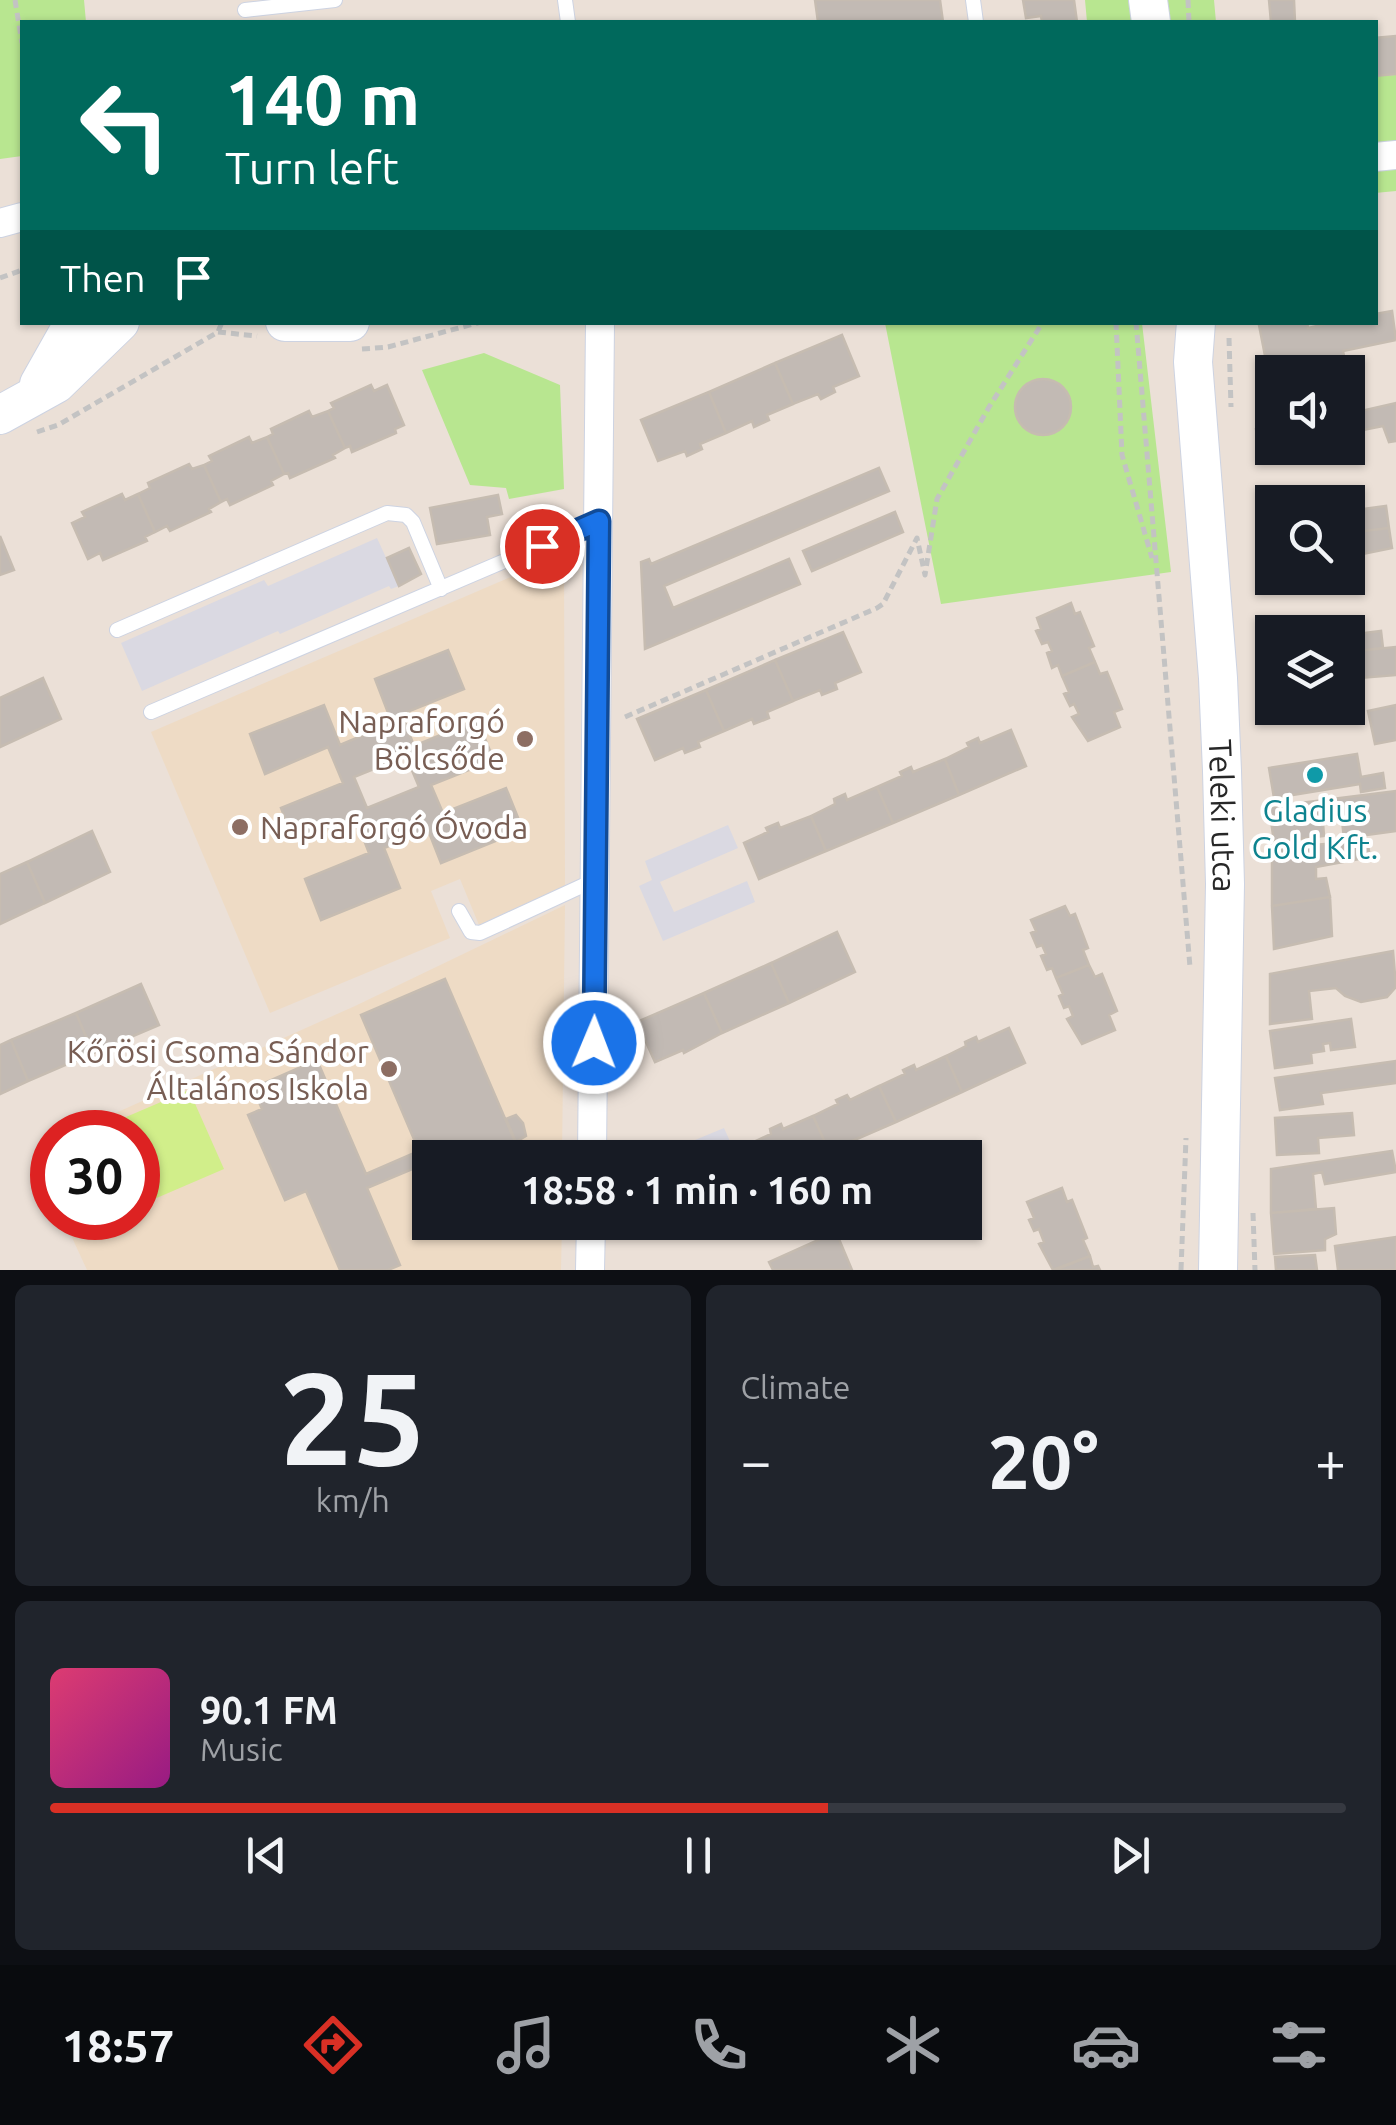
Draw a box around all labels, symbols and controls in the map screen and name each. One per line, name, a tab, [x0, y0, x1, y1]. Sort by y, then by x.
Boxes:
icon: left	[60, 60, 190, 190]
text: 140 m	[225, 60, 420, 138]
text: Turn left	[225, 142, 399, 193]
icon: arrive	[166, 250, 221, 305]
text: Then	[60, 257, 146, 299]
map controls	[1255, 355, 1365, 725]
button: sound	[1255, 355, 1365, 465]
button: search	[1255, 485, 1365, 595]
pin	[500, 504, 585, 589]
icon: arrive	[515, 519, 570, 574]
button: layers	[1255, 615, 1365, 725]
place label: Napraforgó Bölcsőde	[338, 703, 505, 776]
marker: Napraforgó Bölcsőde	[514, 728, 536, 750]
street label: Teleki utca	[1203, 738, 1243, 893]
marker: Gladius Gold Kft.	[1304, 764, 1326, 786]
place label: Gladius Gold Kft.	[1252, 792, 1378, 865]
place label: Napraforgó Óvoda	[260, 809, 528, 845]
marker: Napraforgó Óvoda	[229, 816, 251, 838]
position arrow	[542, 991, 646, 1095]
place label: Kőrösi Csoma Sándor Általános Iskola	[67, 1033, 369, 1106]
marker: Kőrösi Csoma Sándor Általános Iskola	[378, 1058, 400, 1080]
speed limit sign: 30	[30, 1110, 160, 1240]
text: 18:58 · 1 min · 160 m	[521, 1169, 873, 1211]
text: 25	[279, 1344, 426, 1490]
text: Climate	[741, 1369, 851, 1405]
text: 20°	[988, 1419, 1099, 1503]
text: −	[741, 1430, 772, 1491]
text: +	[1315, 1430, 1346, 1491]
text: km/h	[316, 1482, 390, 1518]
text: 90.1 FM	[200, 1689, 338, 1731]
text: Music	[200, 1731, 283, 1767]
icon: previous	[239, 1828, 294, 1883]
icon: pause	[671, 1828, 726, 1883]
icon: next	[1103, 1828, 1158, 1883]
icon: directions	[298, 2010, 368, 2080]
icon: music	[491, 2010, 561, 2080]
icon: phone	[684, 2010, 754, 2080]
icon: climate	[878, 2010, 948, 2080]
icon: car	[1071, 2010, 1141, 2080]
icon: filters	[1264, 2010, 1334, 2080]
text: 18:57	[62, 2020, 174, 2071]

